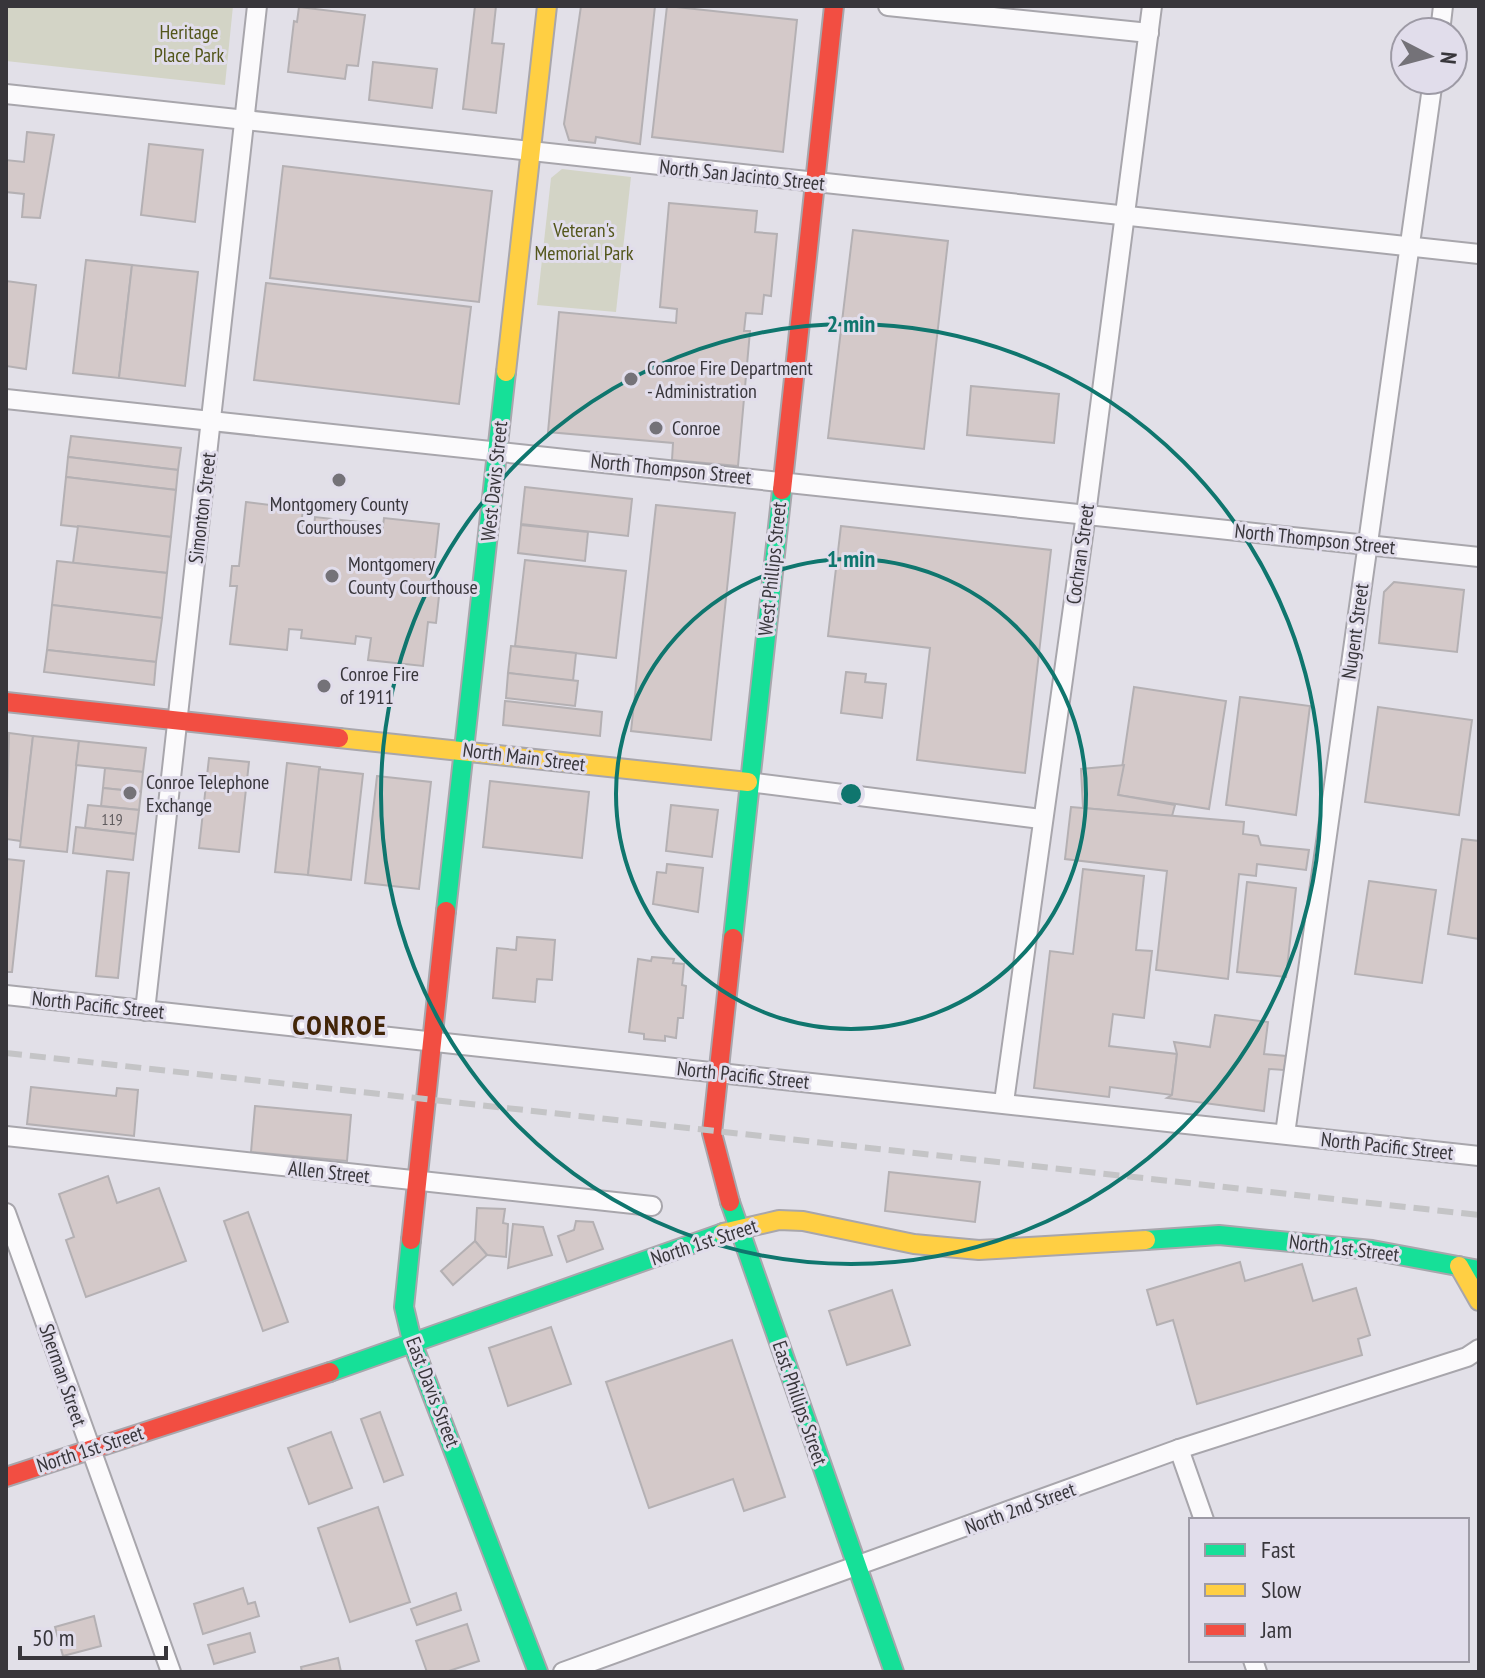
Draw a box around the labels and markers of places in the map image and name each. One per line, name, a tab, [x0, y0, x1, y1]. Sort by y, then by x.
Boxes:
place label: Conroe Fire Department - Administration	[647, 355, 813, 404]
marker: Conroe Fire Department - Administration	[622, 370, 640, 388]
place label: Conroe	[672, 415, 720, 441]
marker: Conroe	[647, 419, 665, 437]
marker: Montgomery County Courthouses	[330, 471, 348, 489]
place label: Montgomery County Courthouses	[270, 491, 409, 540]
place label: Montgomery County Courthouse	[348, 551, 478, 600]
marker: Montgomery County Courthouse	[323, 567, 341, 585]
place label: Conroe Fire of 1911	[340, 661, 419, 710]
marker: Conroe Fire of 1911	[315, 677, 333, 695]
place label: Conroe Telephone Exchange	[146, 769, 269, 818]
centre of rings	[837, 780, 865, 808]
marker: Conroe Telephone Exchange	[121, 784, 139, 802]

